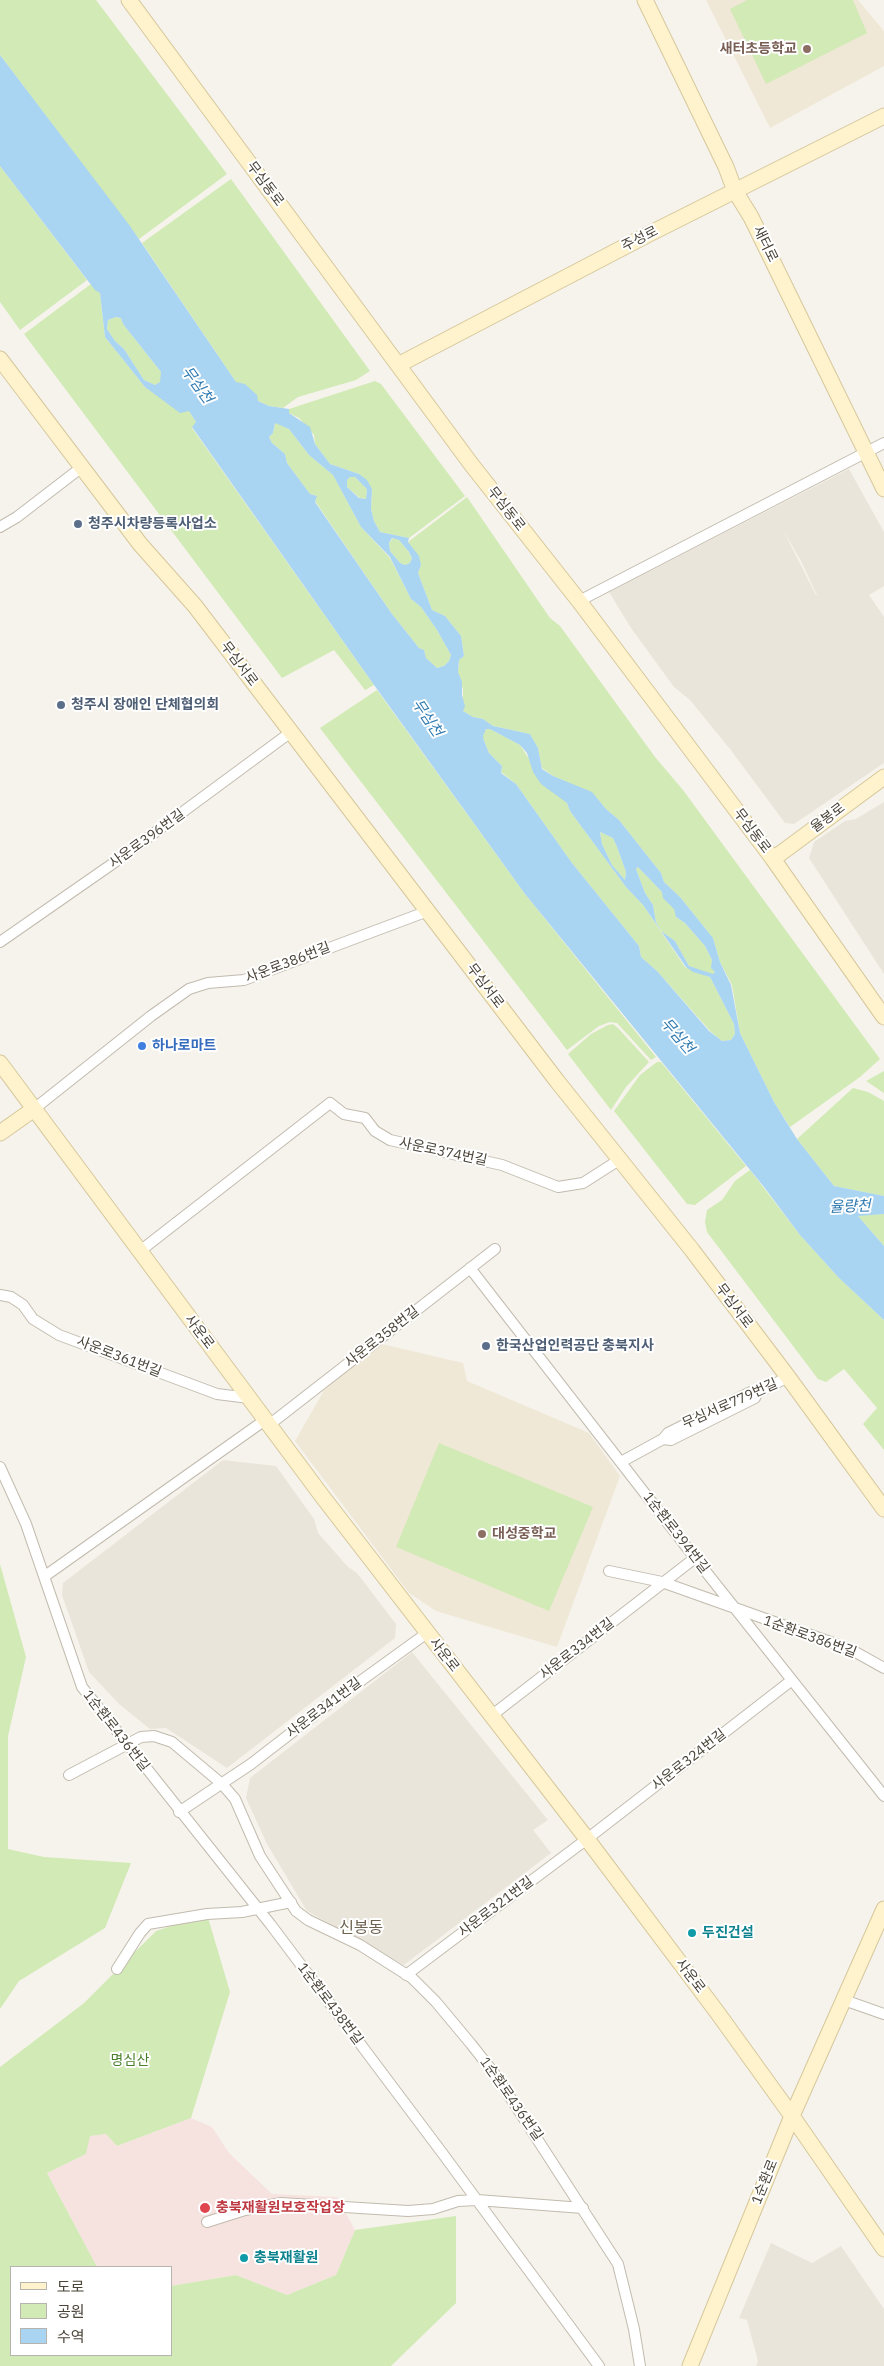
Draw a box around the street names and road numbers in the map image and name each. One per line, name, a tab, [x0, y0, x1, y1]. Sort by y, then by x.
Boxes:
street label: 무심동로	[243, 158, 287, 210]
street label: 주성로	[619, 223, 661, 255]
street label: 새터로	[749, 223, 781, 265]
street label: 무심동로	[484, 484, 528, 534]
street label: 무심서로	[217, 638, 261, 690]
street label: 율봉로	[808, 800, 848, 836]
street label: 무심동로	[730, 805, 774, 857]
street label: 사운로396번길	[106, 806, 188, 872]
street label: 사운로386번길	[243, 939, 333, 987]
street label: 무심서로	[463, 960, 507, 1012]
street label: 사운로374번길	[397, 1134, 489, 1170]
street label: 무심서로	[712, 1280, 756, 1332]
street label: 사운로358번길	[342, 1303, 422, 1371]
street label: 사운로	[181, 1312, 217, 1352]
street label: 사운로361번길	[74, 1333, 164, 1381]
street label: 무심서로779번길	[680, 1375, 780, 1433]
street label: 1순환로394번길	[639, 1489, 713, 1577]
street label: 1순환로386번길	[761, 1612, 859, 1662]
street label: 사운로334번길	[537, 1615, 617, 1683]
street label: 사운로	[425, 1635, 463, 1675]
street label: 사운로341번길	[283, 1674, 365, 1742]
street label: 1순환로436번길	[79, 1687, 153, 1775]
street label: 사운로324번길	[649, 1726, 729, 1794]
street label: 사운로321번길	[455, 1873, 537, 1941]
street label: 사운로	[672, 1956, 708, 1996]
street label: 1순환로438번길	[294, 1960, 366, 2048]
street label: 1순환로436번길	[476, 2054, 546, 2144]
street label: 1순환로	[748, 2157, 782, 2207]

